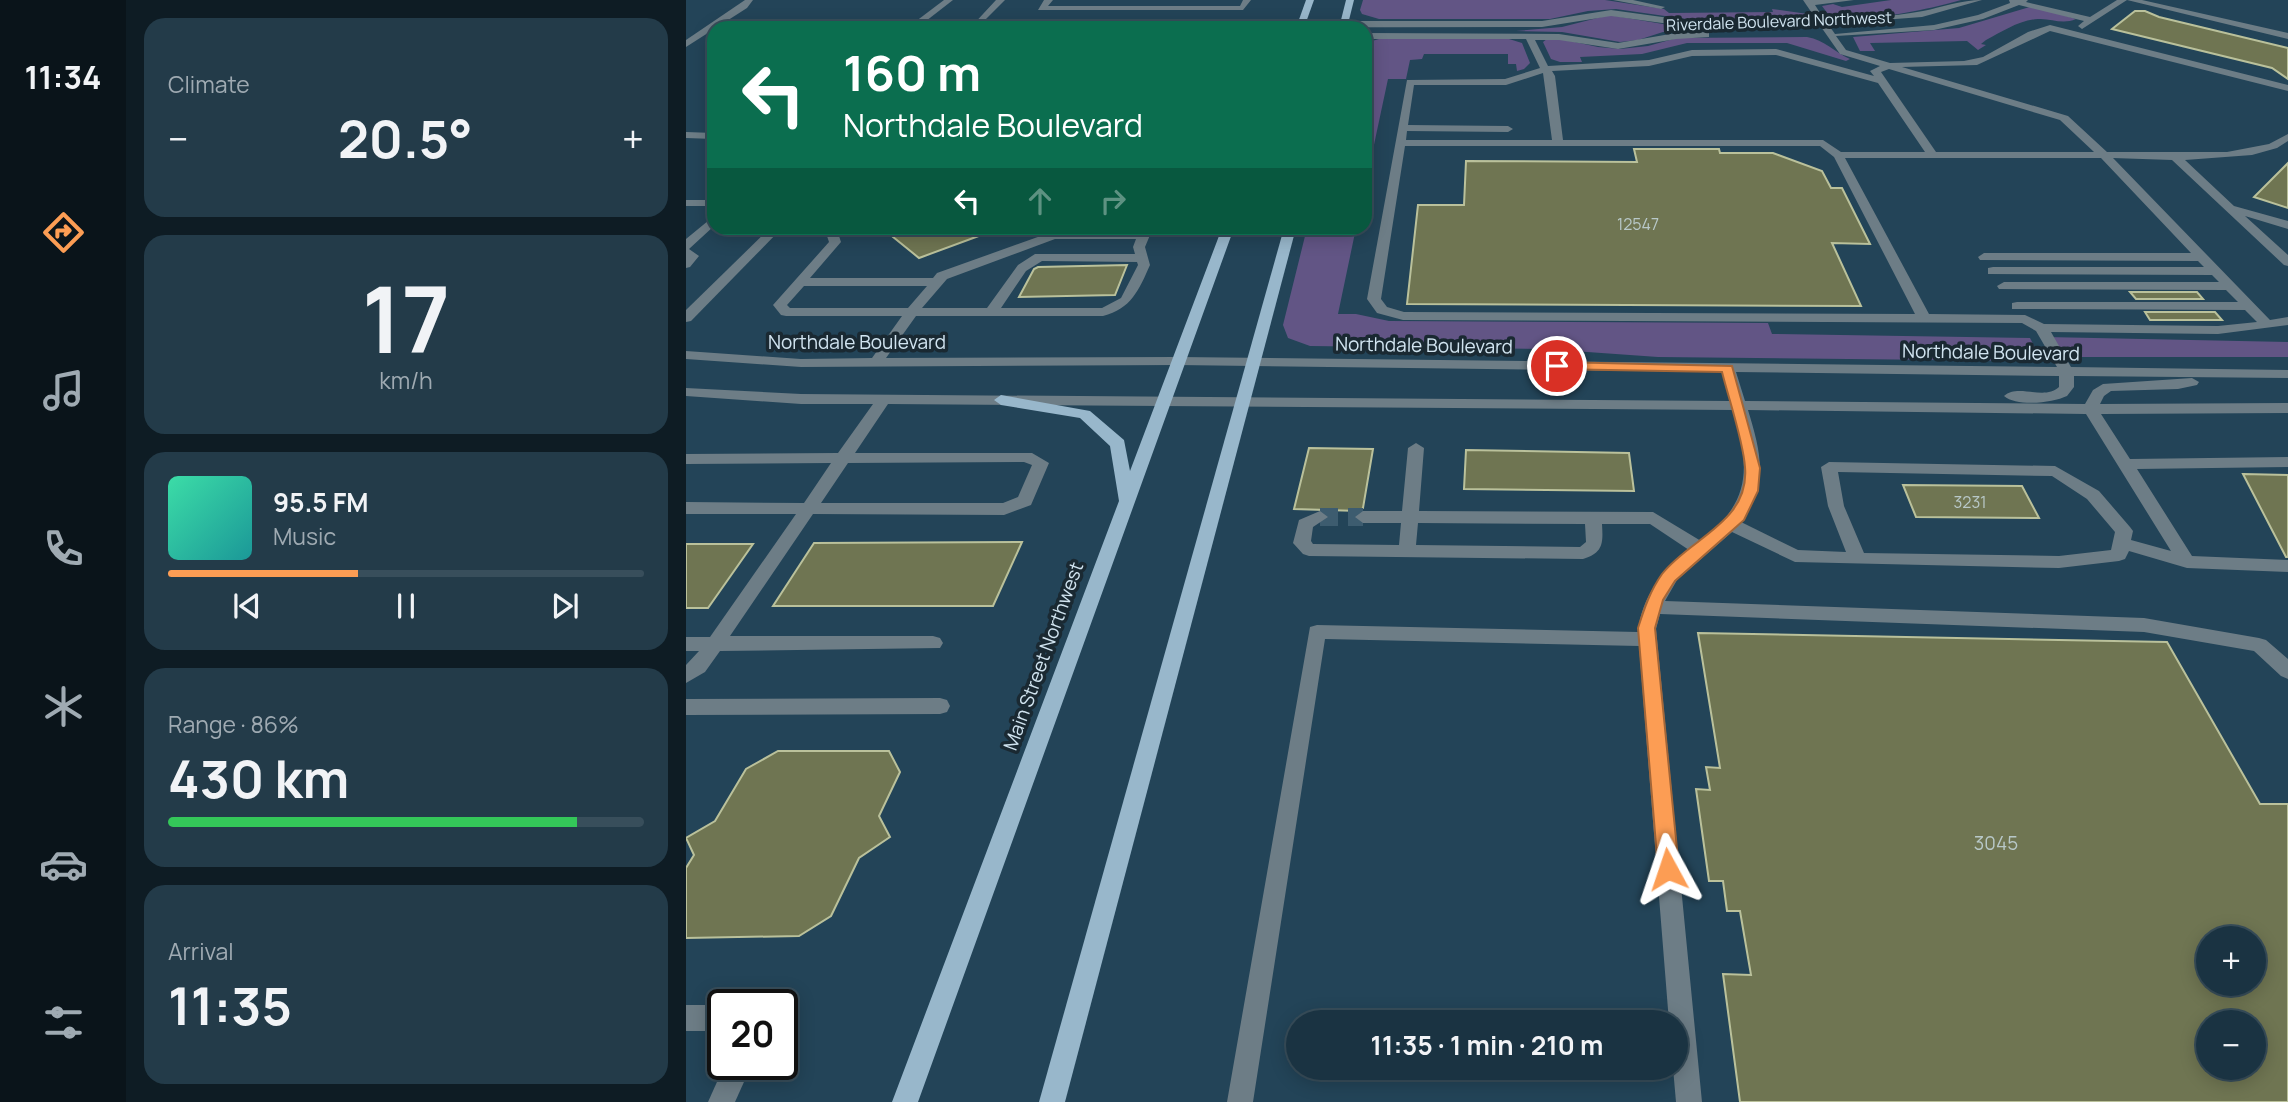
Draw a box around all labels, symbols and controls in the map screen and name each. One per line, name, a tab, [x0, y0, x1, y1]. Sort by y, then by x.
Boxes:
street label: Riverdale Boulevard Northwest	[1666, 6, 1892, 36]
text: 160 m	[843, 39, 981, 106]
icon: left	[728, 49, 819, 140]
text: 11:34	[24, 55, 102, 99]
text: Climate	[168, 68, 250, 100]
text: 20.5°	[338, 103, 473, 174]
text: Northdale Boulevard	[843, 103, 1143, 147]
text: −	[168, 112, 189, 164]
text: +	[622, 112, 644, 164]
icon: left	[948, 182, 986, 220]
icon: ahead	[1021, 182, 1059, 220]
icon: right	[1094, 182, 1132, 220]
icon: directions	[39, 208, 88, 257]
house number: 12547	[1617, 213, 1659, 235]
text: 17	[362, 256, 450, 380]
street label: Northdale Boulevard	[768, 329, 946, 355]
street label: Northdale Boulevard	[1335, 330, 1513, 360]
pin	[1527, 336, 1587, 396]
street label: Northdale Boulevard	[1902, 337, 2080, 367]
icon: arrive	[1538, 347, 1576, 385]
text: km/h	[379, 364, 433, 396]
icon: music	[39, 366, 88, 415]
text: 95.5 FM	[273, 484, 369, 520]
house number: 3231	[1953, 491, 1987, 513]
text: Music	[273, 520, 336, 552]
icon: phone	[39, 524, 88, 573]
street label: Main Street Northwest	[997, 558, 1089, 754]
icon: previous	[228, 587, 266, 625]
icon: pause	[387, 587, 425, 625]
icon: next	[546, 587, 584, 625]
icon: climate	[39, 682, 88, 731]
text: Range · 86%	[168, 708, 299, 740]
text: 430 km	[168, 743, 349, 814]
house number: 3045	[1974, 830, 2018, 856]
position arrow	[1631, 832, 1705, 906]
icon: car	[39, 840, 88, 889]
map controls	[2196, 926, 2266, 1080]
button: +	[2196, 926, 2266, 996]
text: Arrival	[168, 935, 234, 967]
text: 11:35	[168, 970, 292, 1041]
speed limit sign: 20	[707, 989, 798, 1080]
icon: filters	[39, 998, 88, 1047]
button: −	[2196, 1010, 2266, 1080]
text: 11:35 · 1 min · 210 m	[1371, 1027, 1603, 1063]

